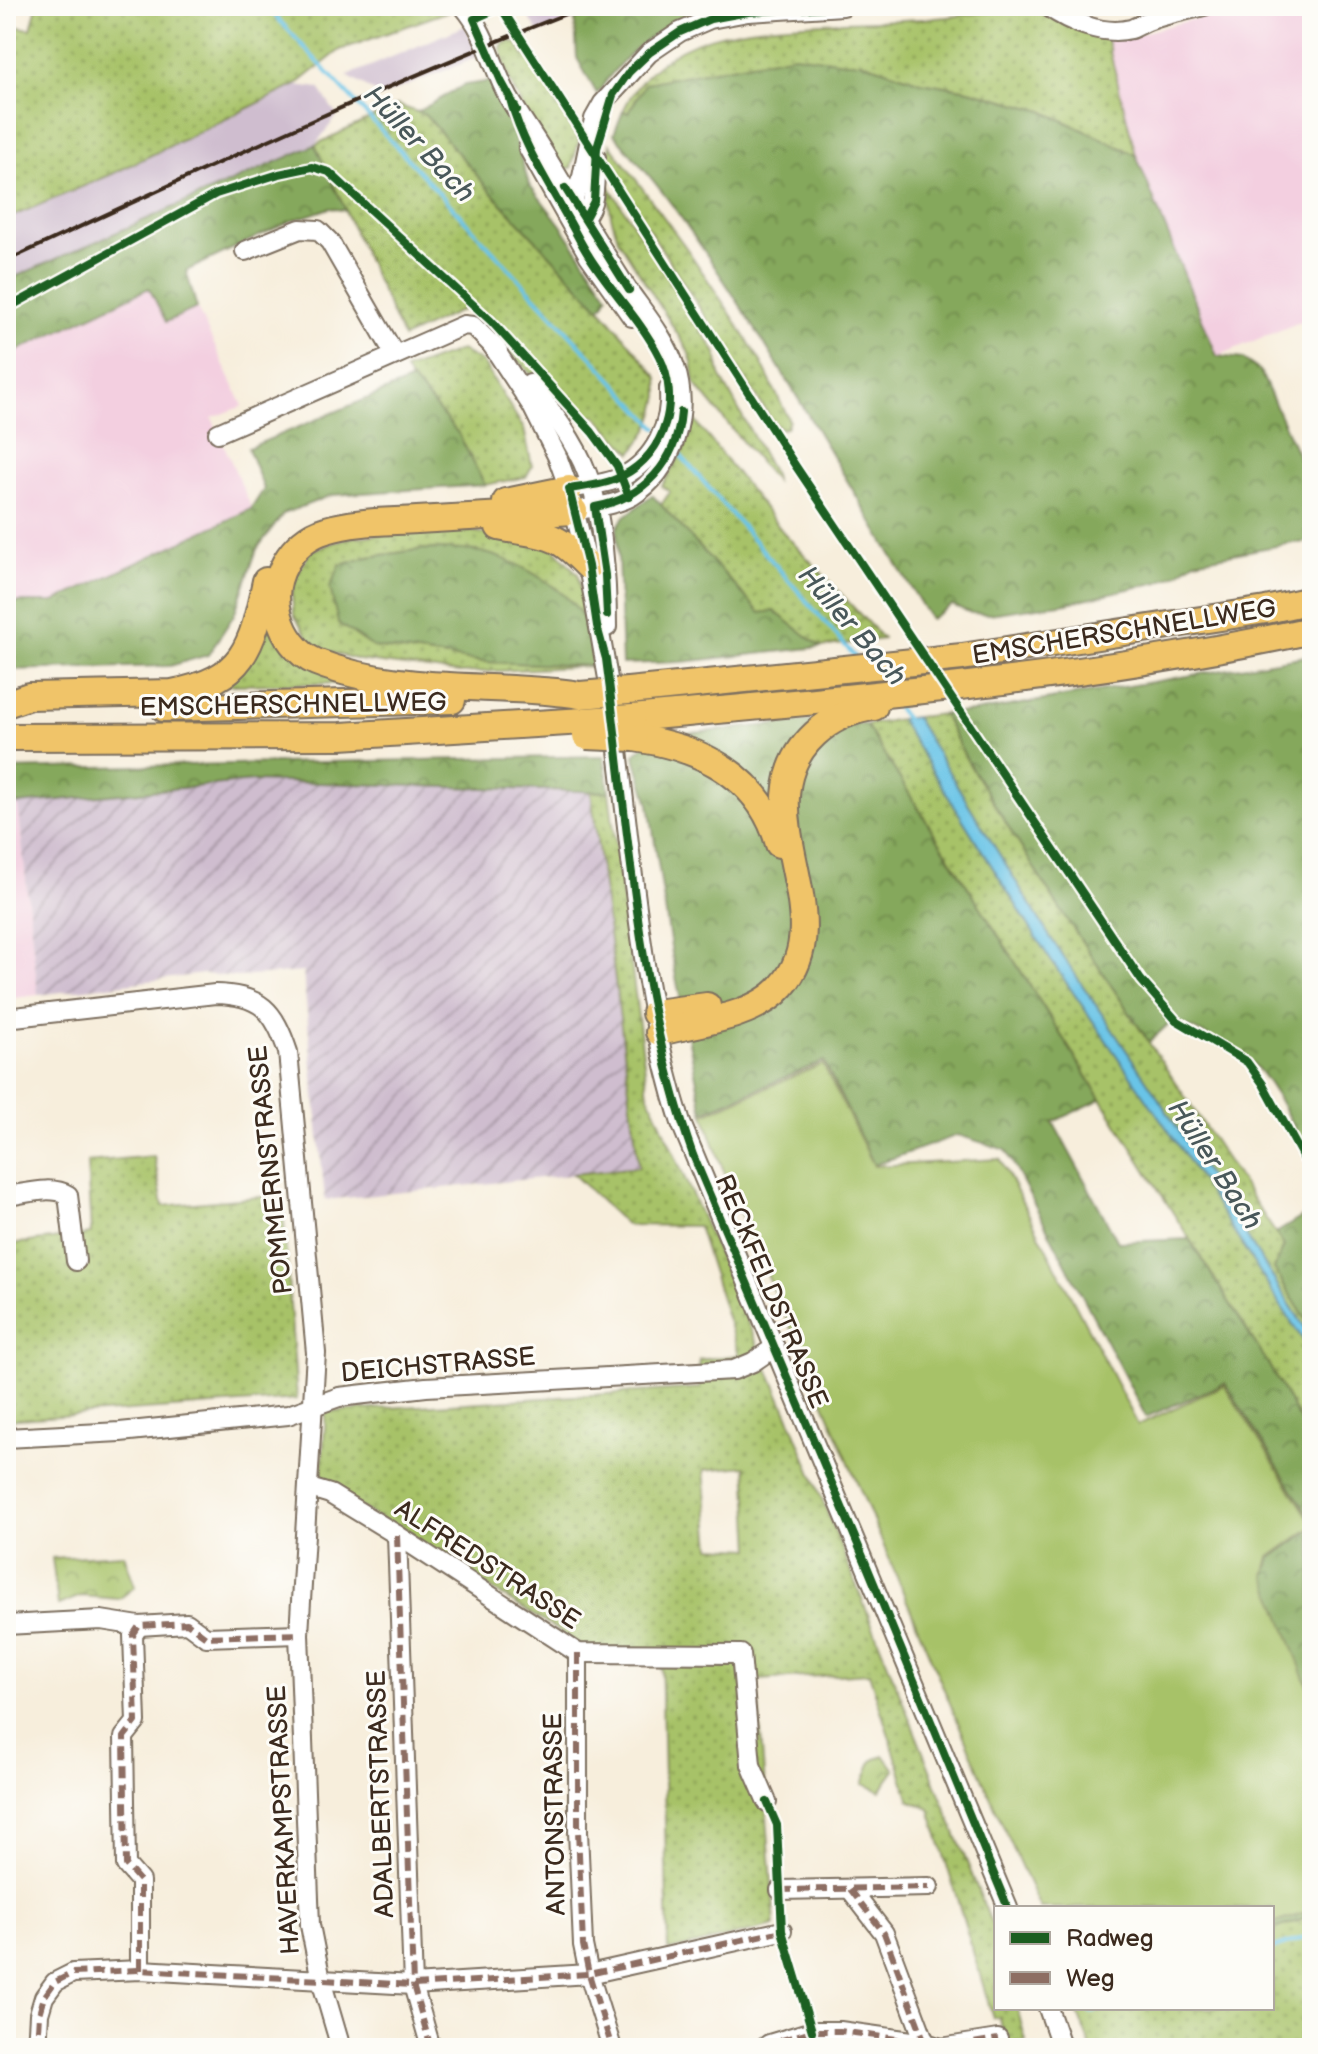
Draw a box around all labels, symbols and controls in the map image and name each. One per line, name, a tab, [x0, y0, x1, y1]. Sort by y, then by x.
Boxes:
water label: Hüller Bach	[356, 79, 481, 209]
water label: Hüller Bach	[791, 559, 913, 693]
street label: EMSCHERSCHNELLWEG	[970, 593, 1278, 672]
street label: EMSCHERSCHNELLWEG	[139, 687, 447, 724]
street label: POMMERNSTRASSE	[243, 1044, 300, 1296]
water label: Hüller Bach	[1161, 1094, 1269, 1236]
street label: RECKFELDSTRASSE	[707, 1170, 834, 1413]
street label: DEICHSTRASSE	[339, 1342, 537, 1389]
street label: ALFREDSTRASSE	[389, 1494, 586, 1637]
street label: ADALBERTSTRASSE	[362, 1670, 401, 1918]
street label: HAVERKAMPSTRASSE	[262, 1684, 307, 1955]
street label: ANTONSTRASSE	[538, 1712, 573, 1916]
legend	[994, 1906, 1274, 2010]
text: Radweg	[1066, 1924, 1153, 1953]
text: Weg	[1066, 1964, 1115, 1993]

